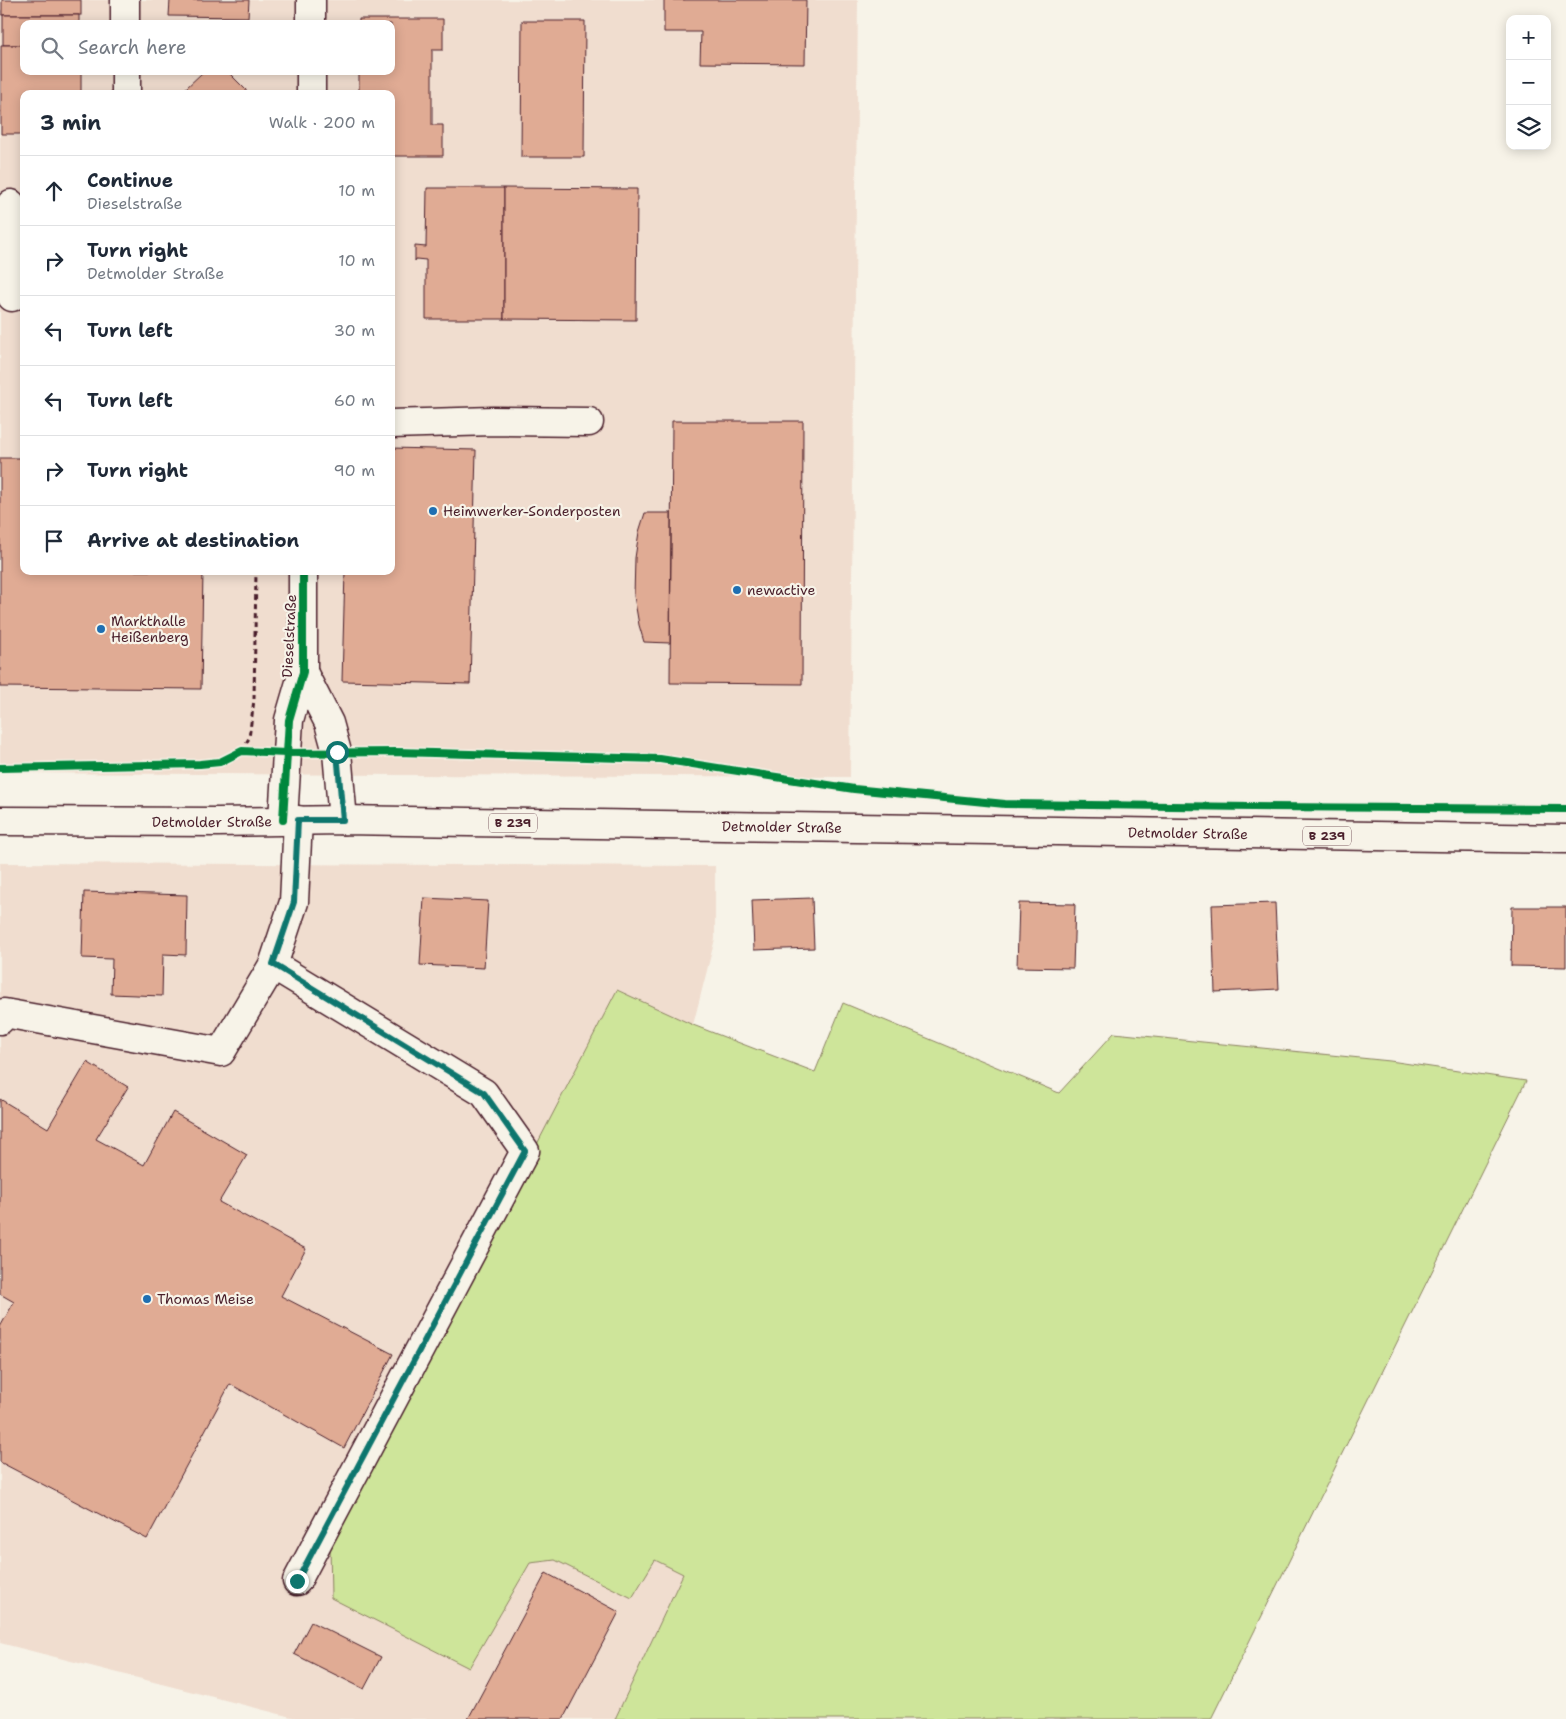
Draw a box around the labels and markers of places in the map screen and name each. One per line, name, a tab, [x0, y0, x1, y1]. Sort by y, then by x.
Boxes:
place label: Heimwerker-Sonderposten	[443, 502, 621, 520]
marker: Heimwerker-Sonderposten	[427, 505, 439, 517]
place label: newactive	[747, 581, 815, 599]
marker: newactive	[731, 584, 743, 596]
place label: Markthalle Heißenberg	[111, 612, 189, 646]
marker: Markthalle Heißenberg	[95, 623, 107, 635]
place label: Thomas Meise	[157, 1290, 254, 1308]
marker: Thomas Meise	[141, 1293, 153, 1305]

